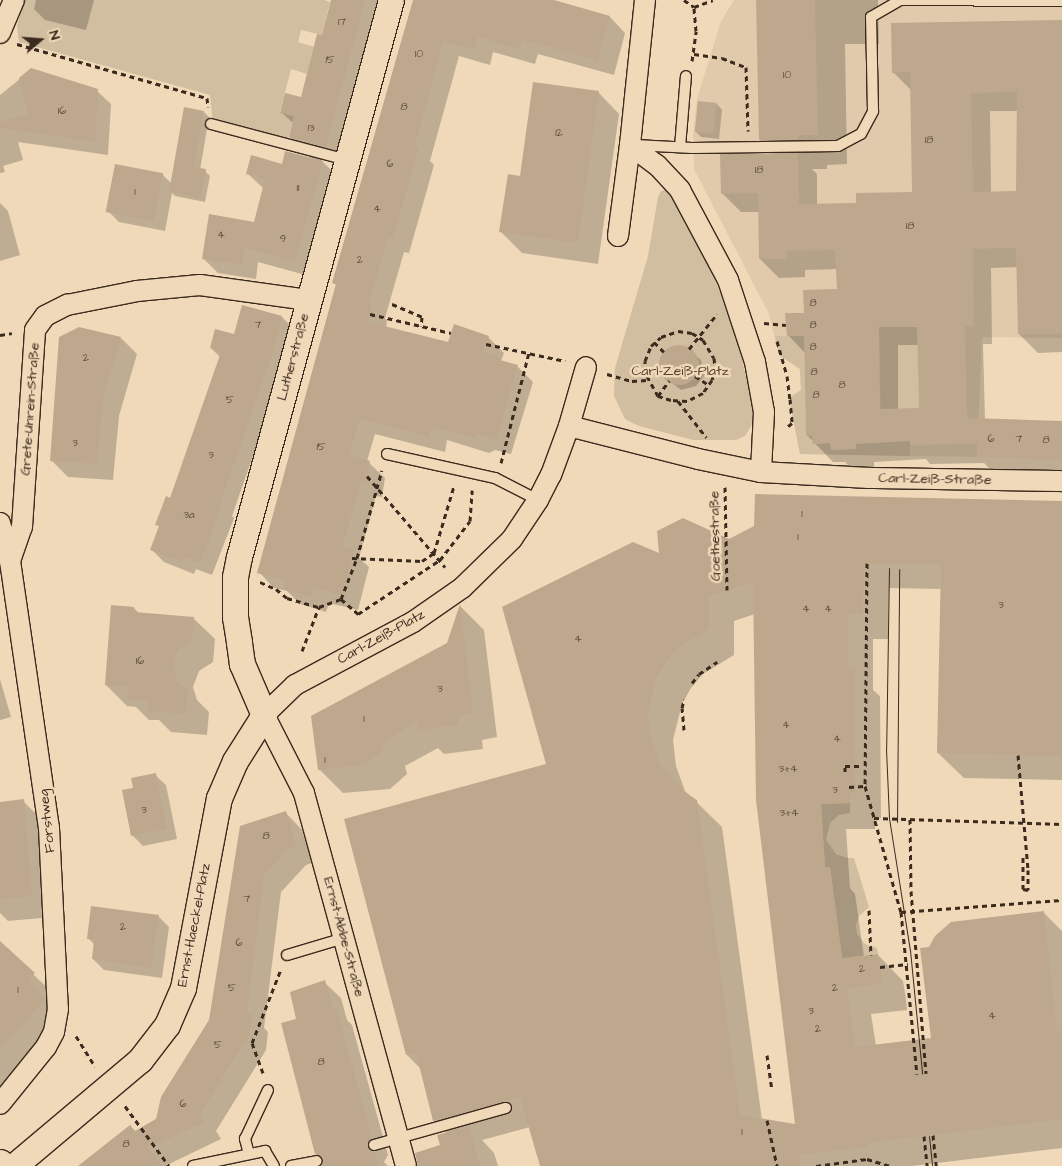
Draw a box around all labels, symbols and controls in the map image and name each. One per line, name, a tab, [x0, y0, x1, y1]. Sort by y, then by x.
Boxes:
north arrow	[15, 15, 65, 65]
house number: 17	[338, 15, 346, 29]
text: N	[43, 28, 65, 43]
house number: 10	[415, 47, 423, 61]
house number: 15	[325, 53, 335, 67]
house number: 10	[783, 68, 791, 82]
house number: 8	[400, 100, 408, 114]
house number: 16	[58, 104, 66, 118]
house number: 13	[307, 121, 315, 135]
house number: 12	[555, 126, 563, 140]
house number: 18	[925, 133, 933, 147]
house number: 6	[387, 157, 393, 171]
house number: 18	[755, 163, 763, 177]
house number: 11	[297, 181, 299, 195]
house number: 1	[134, 185, 136, 199]
house number: 4	[373, 202, 381, 216]
house number: 18	[906, 219, 914, 233]
house number: 4	[217, 228, 225, 242]
house number: 9	[280, 232, 286, 246]
house number: 2	[357, 253, 363, 267]
house number: 8	[809, 296, 817, 310]
street label: Lutherstraße	[273, 311, 313, 403]
house number: 7	[255, 318, 261, 332]
house number: 8	[809, 318, 817, 332]
house number: 8	[809, 340, 817, 354]
street label: Grete-Unrein-Straße	[17, 342, 43, 476]
house number: 2	[83, 351, 89, 365]
park label: Carl-Zeiß-Platz	[631, 363, 729, 379]
house number: 8	[810, 365, 818, 379]
house number: 8	[838, 378, 846, 392]
house number: 8	[812, 388, 820, 402]
house number: 5	[226, 393, 234, 407]
house number: 6	[988, 432, 994, 446]
house number: 7	[1016, 432, 1022, 446]
house number: 8	[1042, 433, 1050, 447]
house number: 3	[72, 436, 78, 450]
house number: 15	[316, 440, 326, 454]
house number: 3	[208, 448, 214, 462]
street label: Carl-Zeiß-Straße	[878, 470, 992, 488]
street label: Goethestraße	[706, 491, 724, 581]
house number: 1	[801, 507, 803, 521]
house number: 3a	[183, 508, 195, 522]
house number: 1	[797, 530, 799, 544]
house number: 3	[998, 598, 1004, 612]
house number: 4	[802, 602, 810, 616]
house number: 4	[824, 602, 832, 616]
street label: Carl-Zeiß-Platz	[334, 606, 428, 668]
house number: 4	[574, 632, 582, 646]
house number: 16	[136, 654, 144, 668]
house number: 3	[437, 682, 443, 696]
house number: 1	[363, 712, 365, 726]
house number: 4	[782, 718, 790, 732]
house number: 4	[833, 732, 841, 746]
house number: 1	[324, 753, 326, 767]
house number: 3+4	[779, 762, 797, 776]
house number: 3	[832, 783, 838, 797]
street label: Forstweg	[35, 788, 59, 854]
house number: 3	[141, 803, 147, 817]
house number: 3+4	[780, 806, 798, 820]
house number: 8	[262, 829, 270, 843]
street label: Ernst-Haeckel-Platz	[174, 862, 214, 988]
street label: Ernst-Abbe-Straße	[320, 875, 368, 999]
house number: 7	[244, 892, 250, 906]
house number: 2	[120, 920, 126, 934]
house number: 6	[236, 936, 242, 950]
house number: 2	[859, 962, 865, 976]
house number: 5	[228, 981, 236, 995]
house number: 2	[832, 981, 838, 995]
house number: 1	[17, 983, 19, 997]
house number: 3	[808, 1004, 814, 1018]
house number: 4	[988, 1009, 996, 1023]
house number: 2	[815, 1022, 821, 1036]
house number: 5	[214, 1038, 222, 1052]
house number: 8	[317, 1055, 325, 1069]
house number: 6	[180, 1097, 186, 1111]
house number: 1	[741, 1125, 743, 1139]
house number: 8	[122, 1137, 130, 1151]

